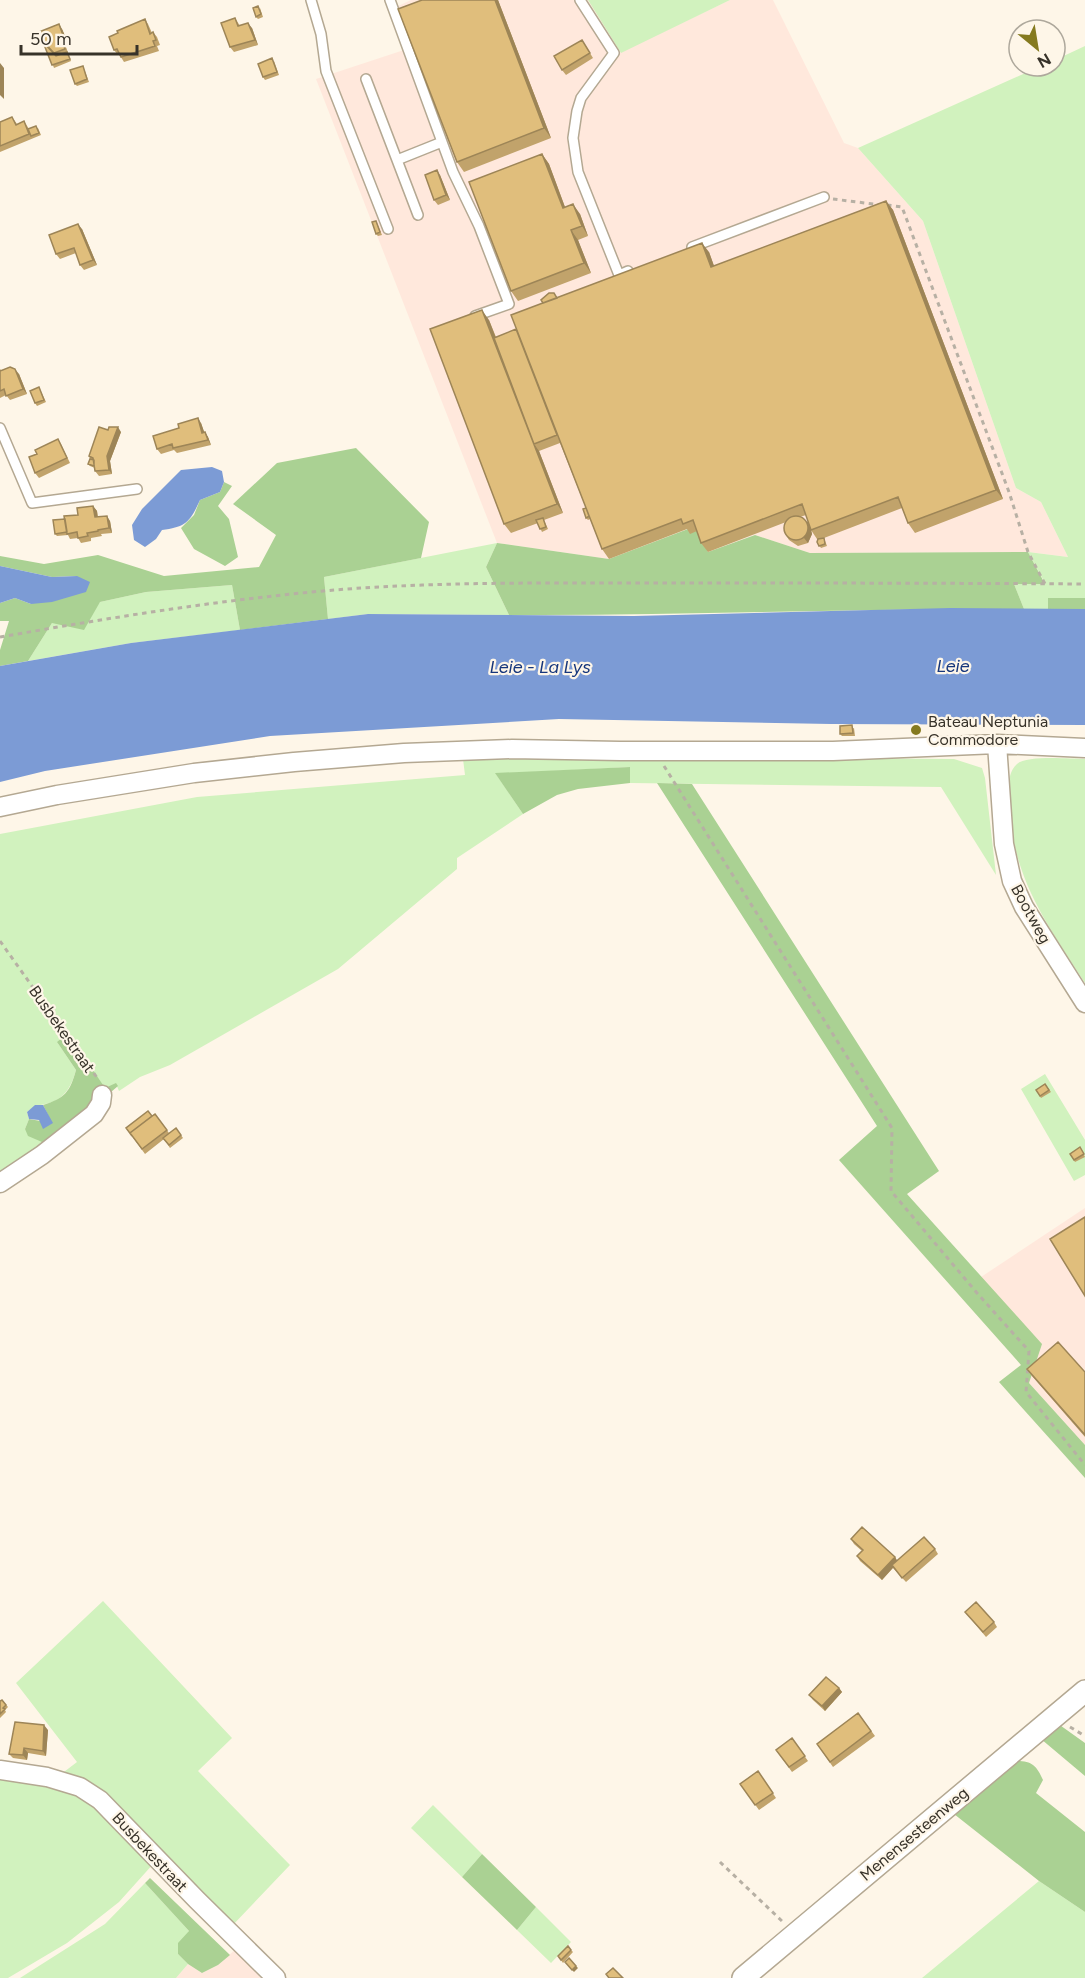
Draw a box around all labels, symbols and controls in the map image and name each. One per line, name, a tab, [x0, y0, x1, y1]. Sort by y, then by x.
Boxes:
scale bar	[21, 18, 136, 56]
north arrow	[1007, 18, 1067, 78]
text: 50 m	[30, 28, 72, 50]
text: N	[1034, 49, 1054, 72]
water label: Leie	[936, 655, 970, 677]
water label: Leie - La Lys	[489, 656, 591, 678]
place label: Bateau Neptunia Commodore	[928, 712, 1048, 749]
marker: Bateau Neptunia Commodore	[909, 723, 923, 737]
street label: Bootweg	[1007, 881, 1055, 947]
street label: Busbekestraat	[25, 982, 99, 1076]
street label: Menensesteenweg	[856, 1783, 972, 1885]
street label: Busbekestraat	[108, 1808, 192, 1896]

